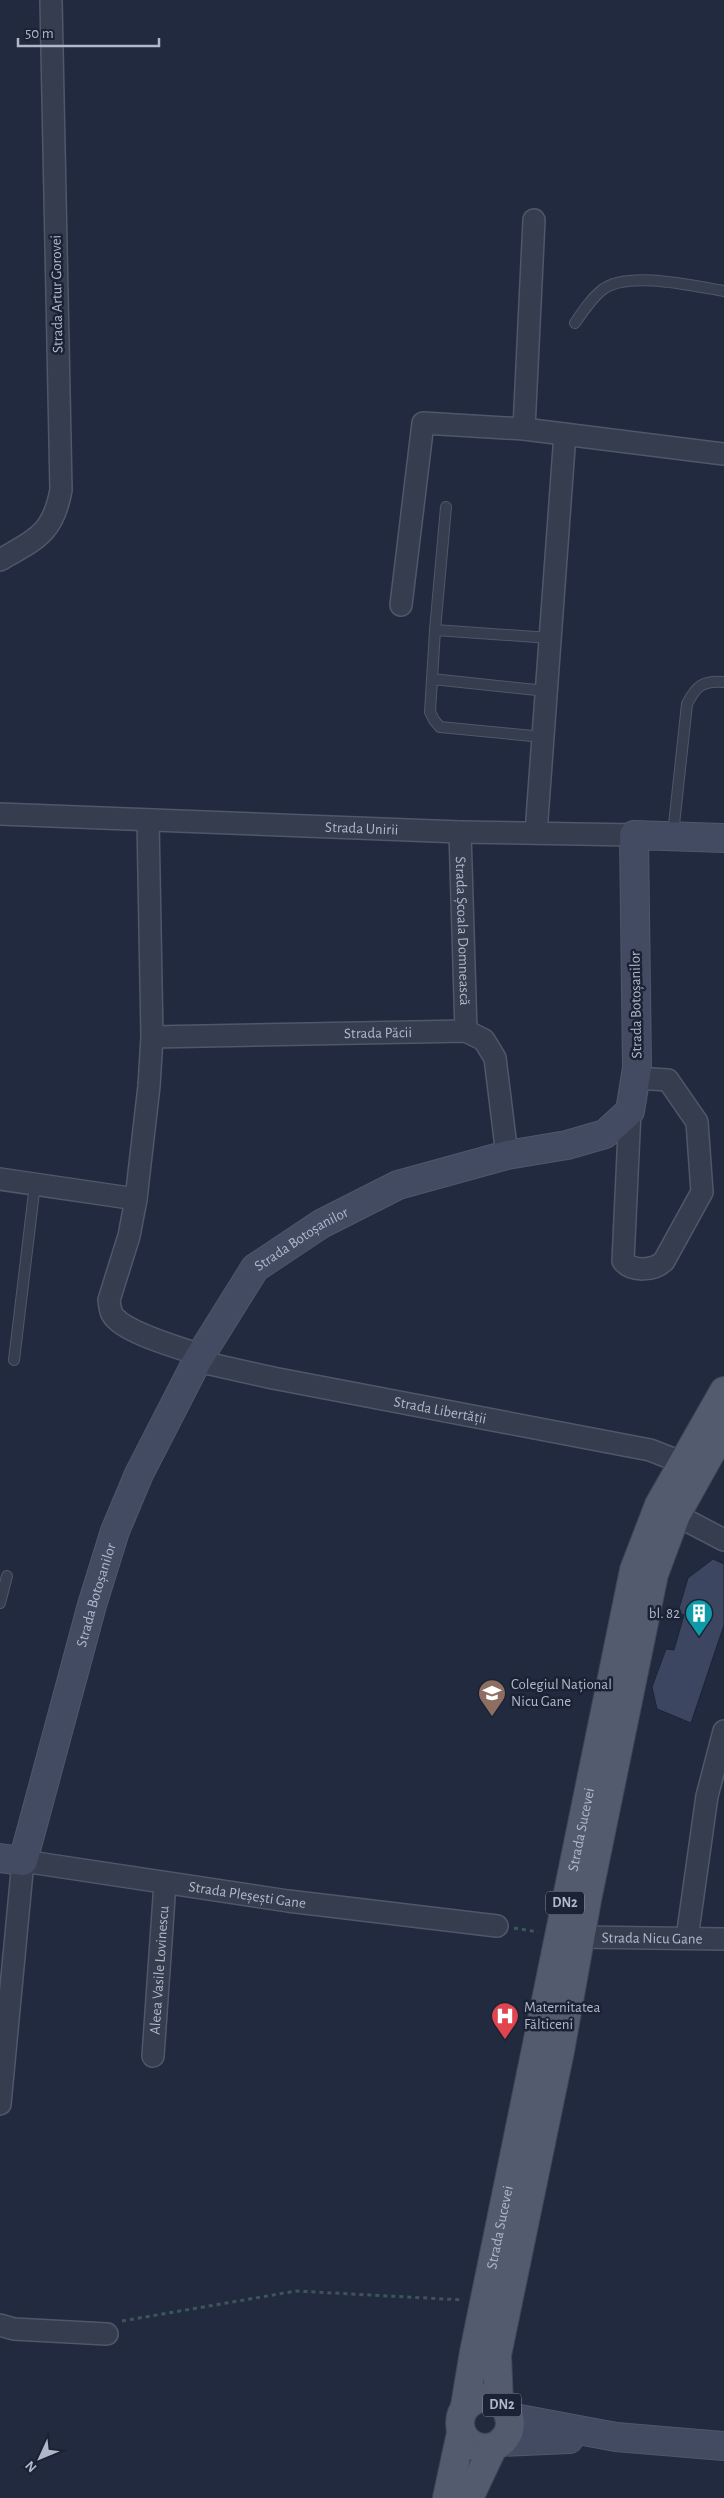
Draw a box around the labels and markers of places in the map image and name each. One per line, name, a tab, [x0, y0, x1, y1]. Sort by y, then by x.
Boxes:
building icon: bl. 82	[684, 1598, 714, 1637]
place label: bl. 82	[649, 1606, 680, 1621]
place label: Colegiul Național Nicu Gane	[511, 1677, 612, 1709]
school or university icon: Colegiul Național Nicu Gane	[477, 1678, 507, 1717]
place label: Maternitatea Fălticeni	[524, 2000, 601, 2032]
hospital icon: Maternitatea Fălticeni	[490, 2001, 520, 2040]

